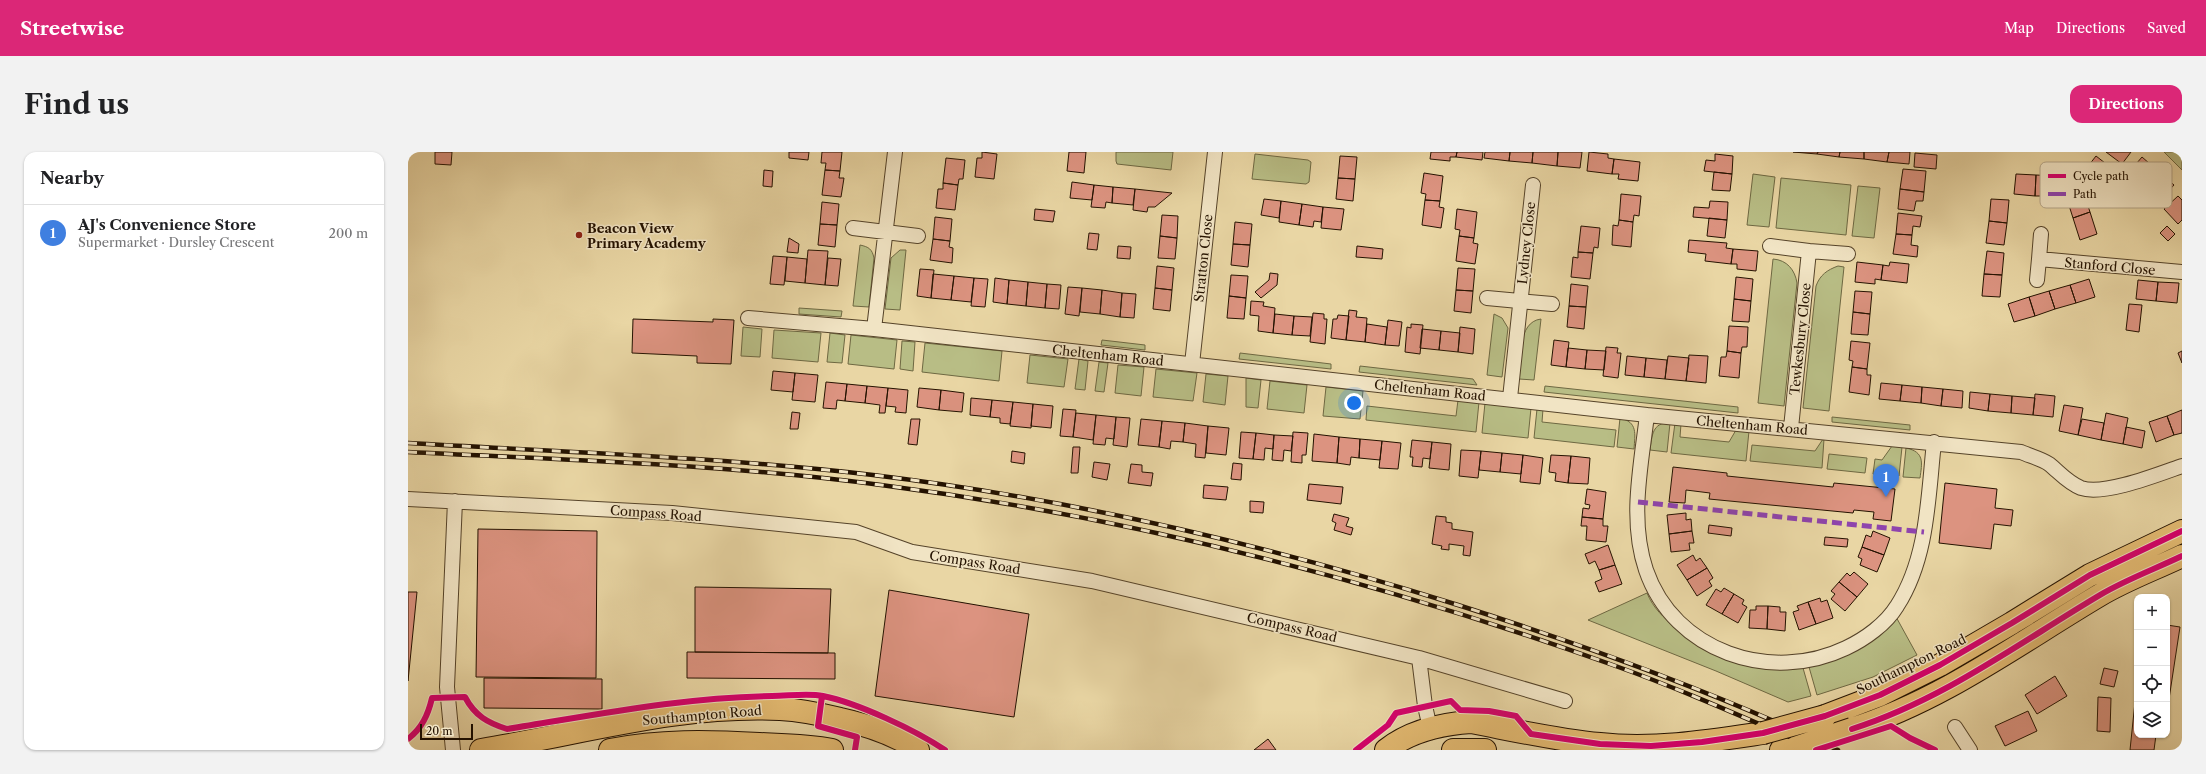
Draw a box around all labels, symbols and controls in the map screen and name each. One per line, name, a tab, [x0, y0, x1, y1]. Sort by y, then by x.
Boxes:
text: Streetwise	[20, 17, 124, 40]
text: Map	[2004, 19, 2034, 37]
text: Directions	[2056, 19, 2125, 37]
text: Saved	[2147, 19, 2186, 37]
button: Directions	[2070, 85, 2182, 123]
text: Find us	[24, 87, 129, 121]
legend	[2040, 162, 2172, 208]
text: Nearby	[40, 168, 104, 188]
text: Cycle path	[2073, 169, 2129, 183]
text: Path	[2073, 187, 2097, 201]
street label: Lydney Close	[1514, 201, 1538, 285]
street label: Stratton Close	[1190, 213, 1216, 303]
text: AJ's Convenience Store	[78, 215, 256, 234]
place label: Beacon View Primary Academy	[587, 220, 707, 251]
text: 1	[50, 225, 56, 241]
text: 200 m	[328, 225, 368, 241]
marker: Beacon View Primary Academy	[574, 230, 584, 240]
text: Supermarket · Dursley Crescent	[78, 234, 274, 250]
street label: Stanford Close	[2064, 254, 2156, 278]
street label: Tewkesbury Close	[1786, 282, 1814, 396]
street label: Cheltenham Road	[1051, 341, 1165, 369]
street label: Cheltenham Road	[1373, 376, 1487, 404]
your location	[1344, 393, 1364, 413]
street label: Cheltenham Road	[1696, 412, 1809, 438]
pin: 1	[1873, 464, 1899, 497]
street label: Compass Road	[610, 502, 702, 524]
street label: Compass Road	[928, 547, 1022, 577]
map controls	[2134, 594, 2170, 738]
button: +	[2134, 594, 2170, 630]
street label: Compass Road	[1245, 609, 1339, 645]
button: −	[2134, 630, 2170, 666]
street label: Southampton Road	[1854, 631, 1968, 697]
button: locate	[2134, 666, 2170, 702]
street label: Southampton Road	[642, 702, 762, 728]
button: layers	[2134, 702, 2170, 738]
scale bar	[420, 722, 473, 741]
text: 20 m	[426, 724, 452, 738]

